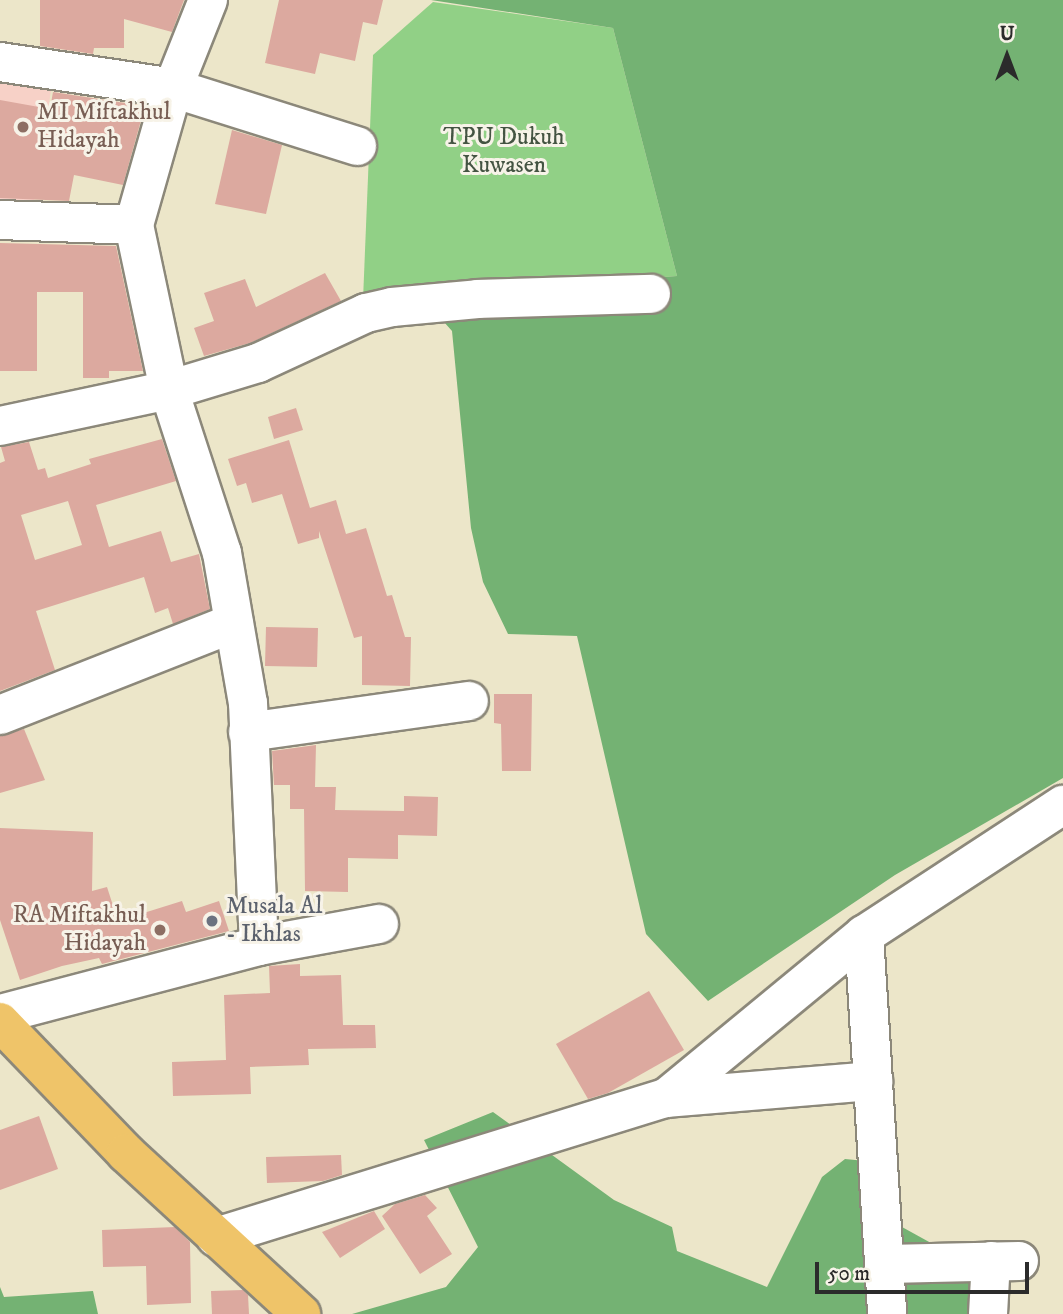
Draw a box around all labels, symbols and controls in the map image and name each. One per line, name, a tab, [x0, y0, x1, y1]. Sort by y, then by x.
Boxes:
north arrow	[972, 21, 1042, 91]
text: U	[1000, 23, 1014, 46]
place label: MI Miftakhul Hidayah	[37, 99, 171, 155]
marker: MI Miftakhul Hidayah	[15, 119, 31, 135]
park label: TPU Dukuh Kuwasen	[443, 124, 565, 180]
place label: Musala Al - Ikhlas	[226, 893, 322, 949]
place label: RA Miftakhul Hidayah	[13, 902, 146, 958]
marker: Musala Al - Ikhlas	[204, 913, 220, 929]
marker: RA Miftakhul Hidayah	[152, 922, 168, 938]
scale bar	[818, 1248, 1032, 1292]
text: 50 m	[828, 1261, 870, 1287]

